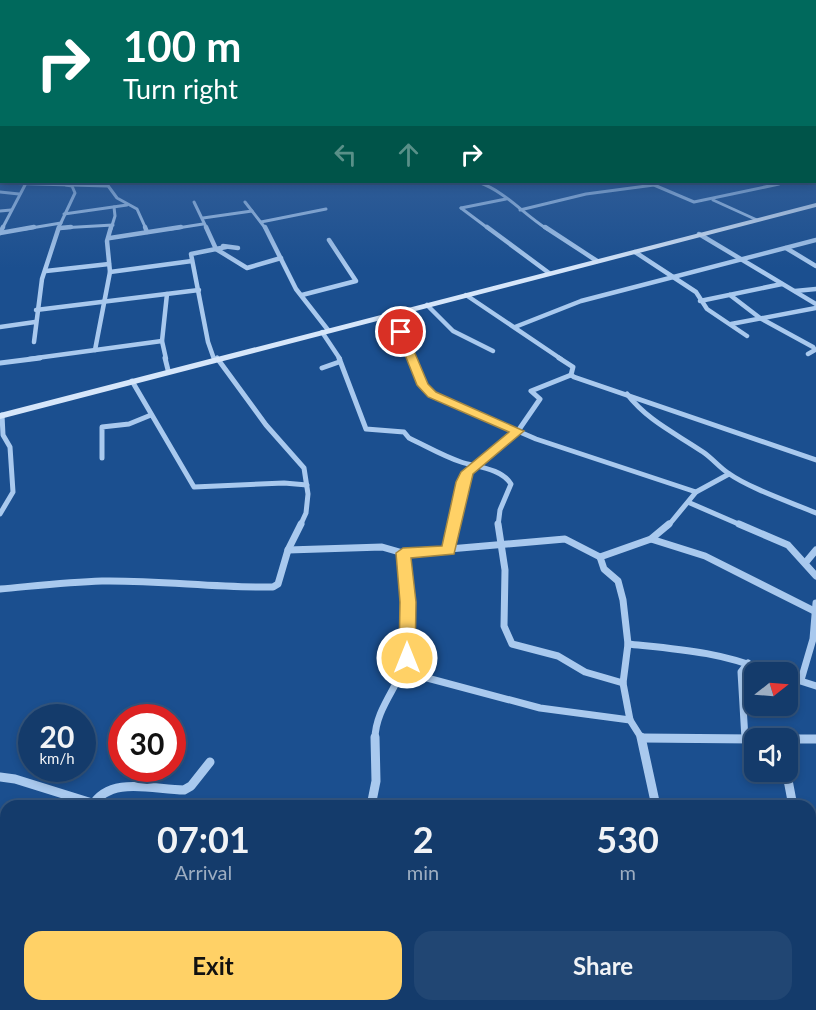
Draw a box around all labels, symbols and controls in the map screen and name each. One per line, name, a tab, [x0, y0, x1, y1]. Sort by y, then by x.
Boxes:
text: 100 m	[123, 21, 241, 71]
icon: right	[24, 24, 102, 102]
text: Turn right	[123, 72, 238, 105]
icon: left	[329, 138, 362, 171]
icon: ahead	[392, 138, 425, 171]
icon: right	[455, 138, 488, 171]
pin	[375, 306, 426, 357]
icon: arrive	[384, 315, 417, 348]
position arrow	[375, 626, 439, 690]
north arrow	[744, 662, 798, 716]
map controls	[744, 662, 798, 782]
speed limit sign: 30	[108, 704, 186, 782]
text: 20	[40, 718, 74, 754]
button: sound	[744, 728, 798, 782]
text: km/h	[39, 749, 75, 767]
text: 07:01	[157, 817, 250, 861]
text: 2	[413, 817, 434, 861]
text: 530	[596, 817, 659, 861]
text: Arrival	[175, 860, 232, 884]
text: min	[407, 860, 439, 884]
text: m	[619, 860, 636, 884]
button: Exit	[24, 931, 402, 1000]
button: Share	[414, 931, 792, 1000]

